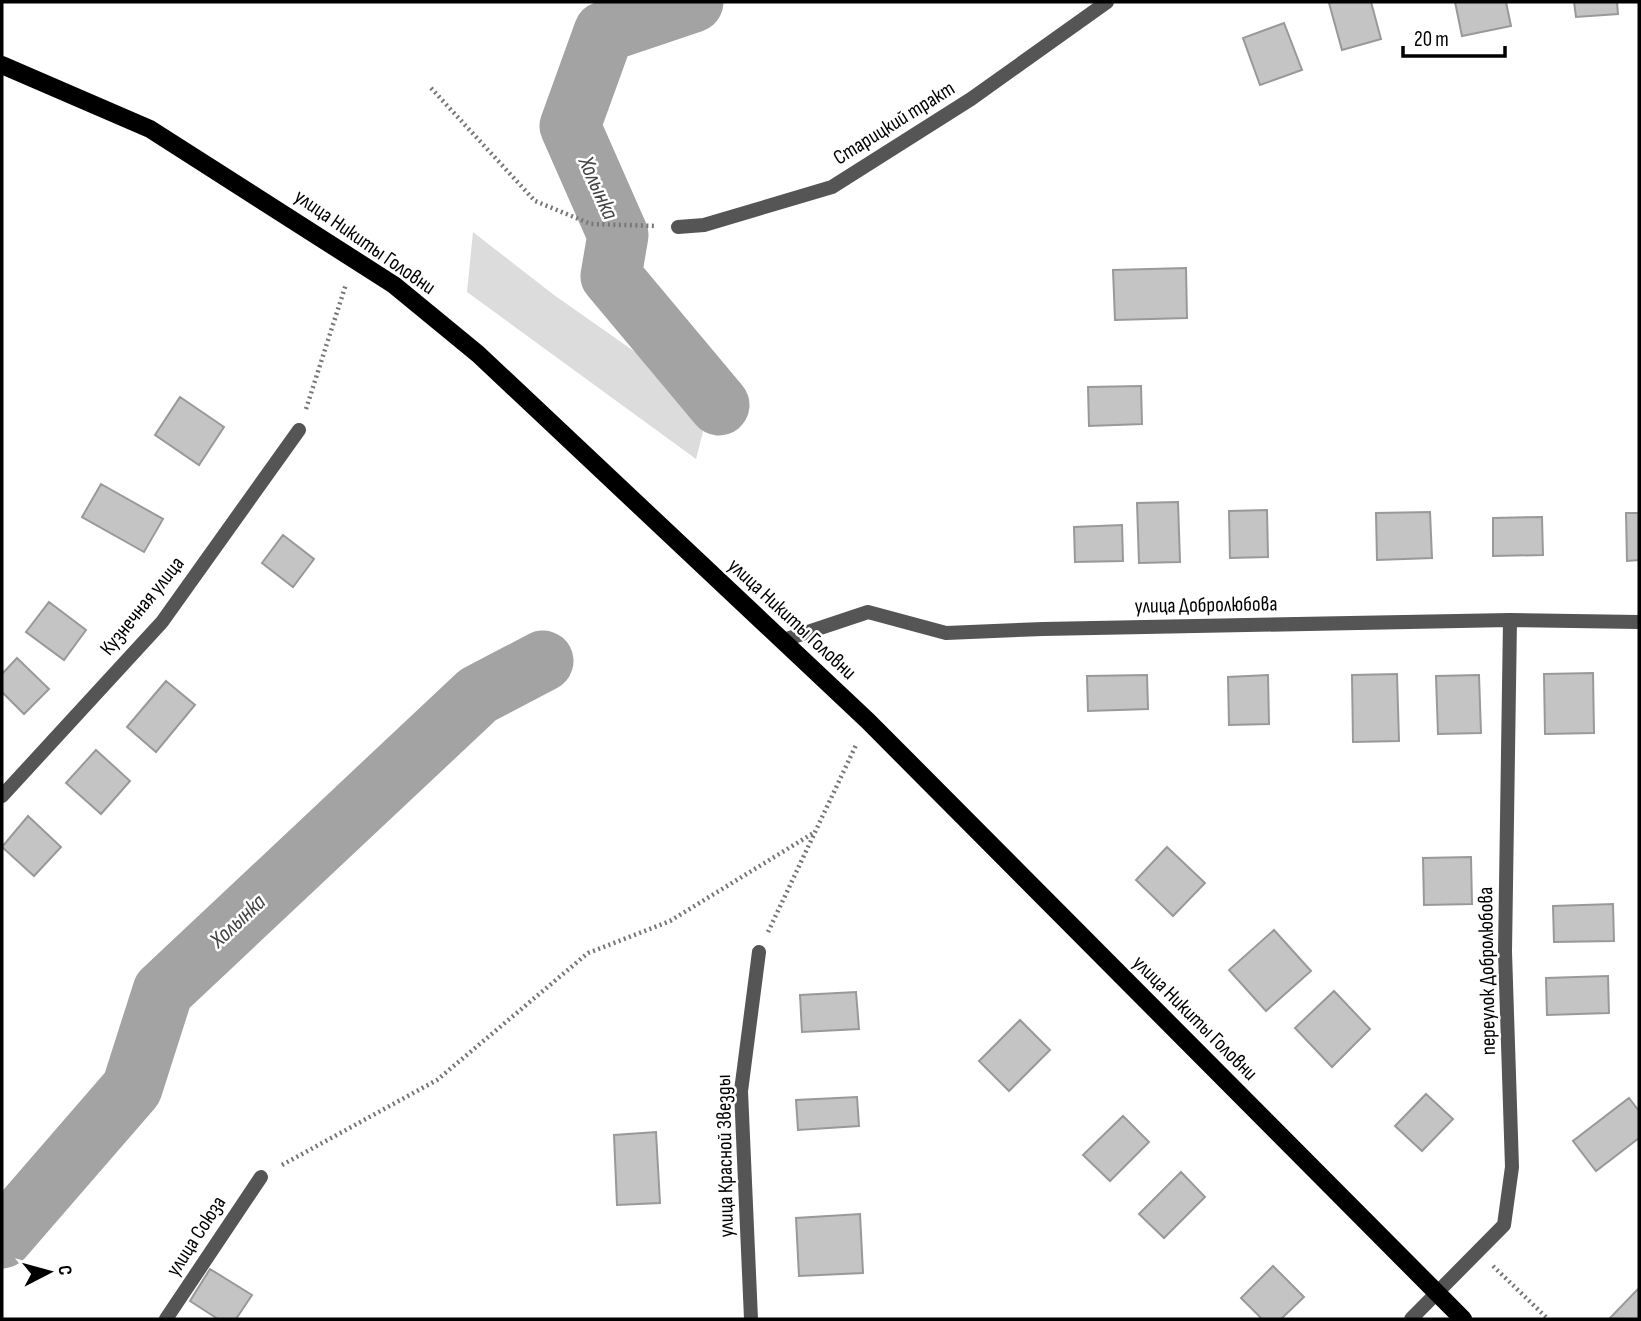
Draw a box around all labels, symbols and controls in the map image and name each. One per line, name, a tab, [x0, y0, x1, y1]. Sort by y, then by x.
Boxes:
scale bar	[1403, 14, 1504, 58]
text: 20 m	[1414, 27, 1449, 52]
street label: Старицкий тракт	[829, 76, 959, 170]
water label: Холынка	[571, 151, 625, 224]
street label: улица Никиты Головни	[290, 184, 440, 300]
street label: Кузнечная улица	[95, 552, 189, 660]
street label: улица Никиты Головни	[723, 553, 861, 685]
street label: улица Добролюбова	[1134, 591, 1278, 619]
street label: переулок Добролюбова	[1473, 887, 1501, 1055]
water label: Холынка	[204, 888, 272, 954]
street label: улица Никиты Головни	[1127, 950, 1263, 1086]
street label: улица Красной Звезды	[711, 1074, 739, 1238]
street label: улица Союза	[161, 1191, 231, 1281]
north arrow	[14, 1237, 84, 1307]
text: С	[52, 1264, 76, 1277]

